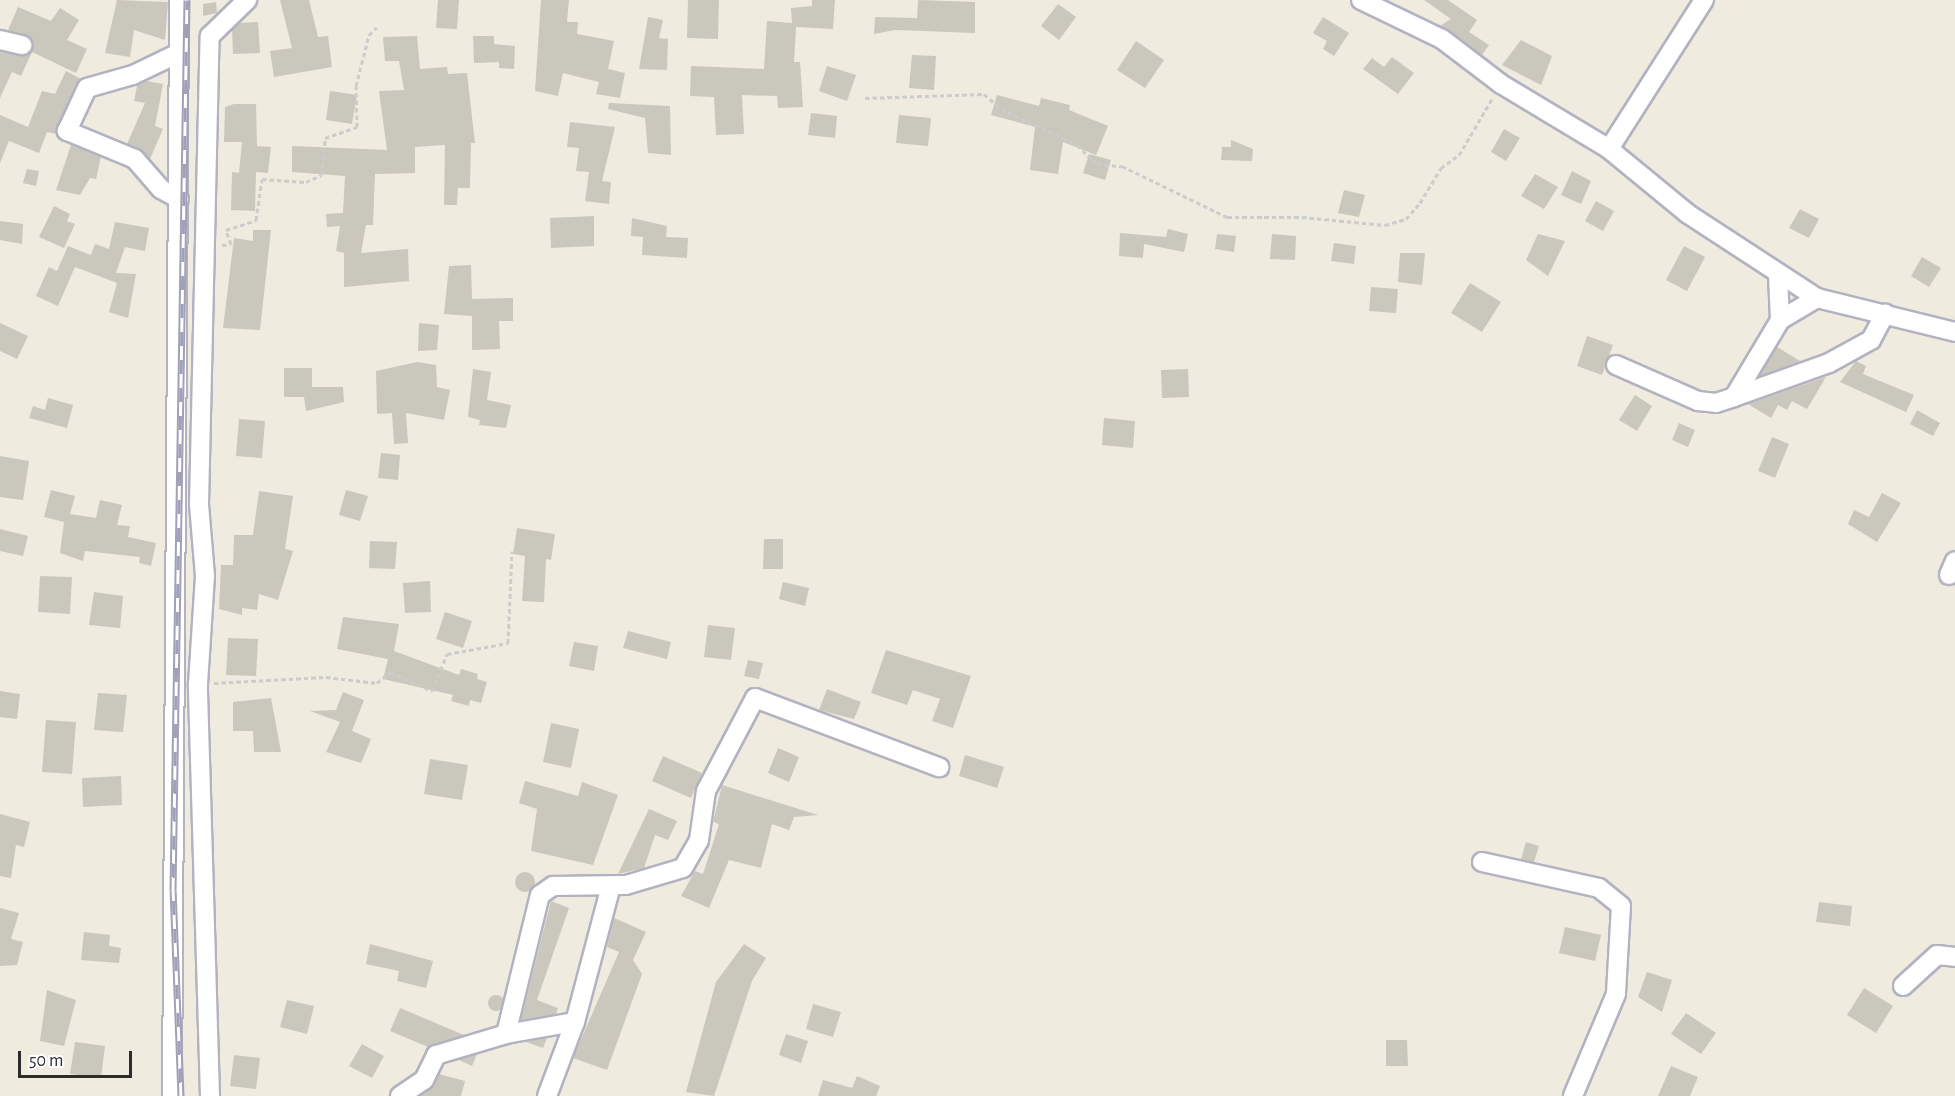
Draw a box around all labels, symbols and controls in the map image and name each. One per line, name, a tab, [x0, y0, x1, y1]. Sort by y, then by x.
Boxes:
scale bar	[21, 1039, 135, 1077]
text: 50 m	[29, 1052, 63, 1070]

